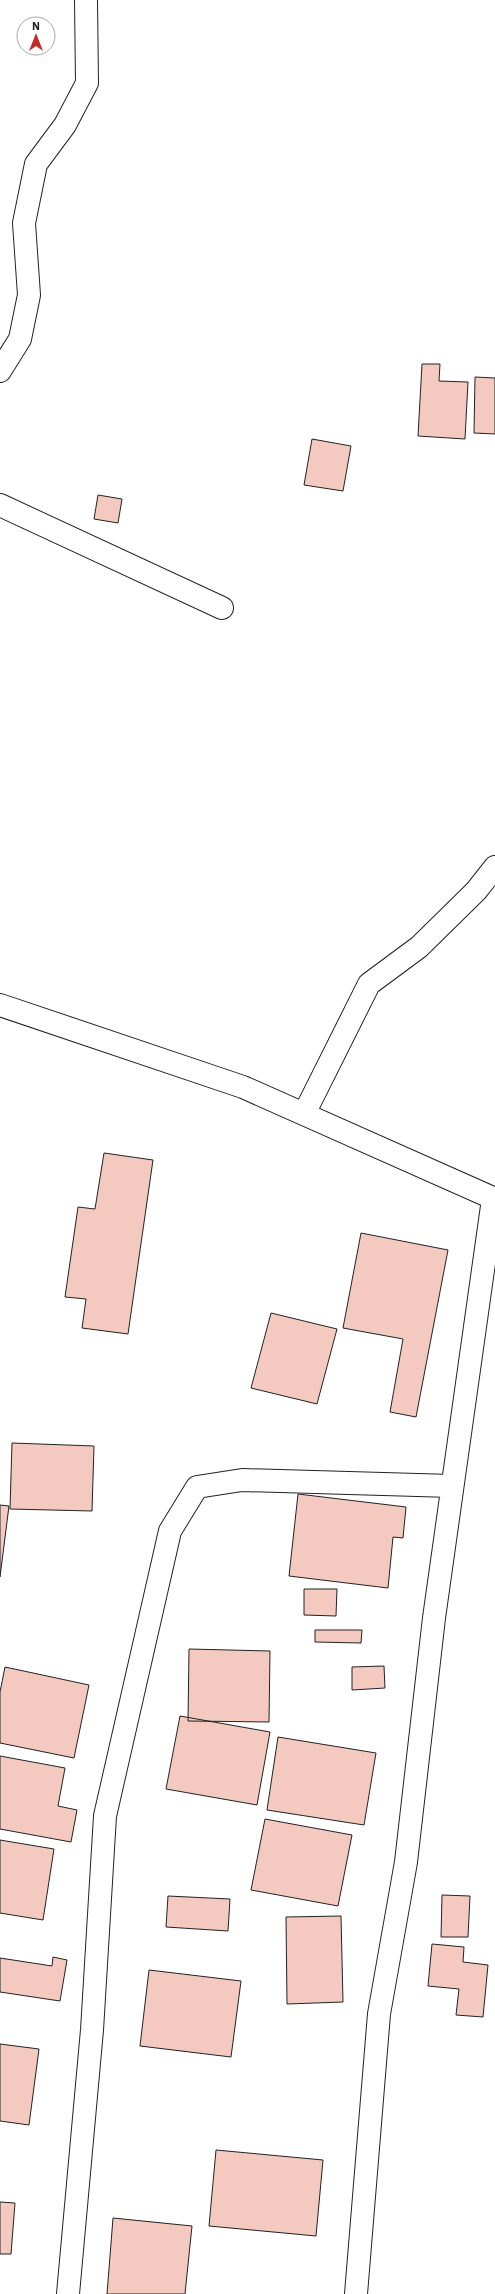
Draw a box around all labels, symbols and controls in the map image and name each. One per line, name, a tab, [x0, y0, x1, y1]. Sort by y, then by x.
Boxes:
north arrow	[16, 16, 56, 56]
text: N	[32, 19, 40, 33]

